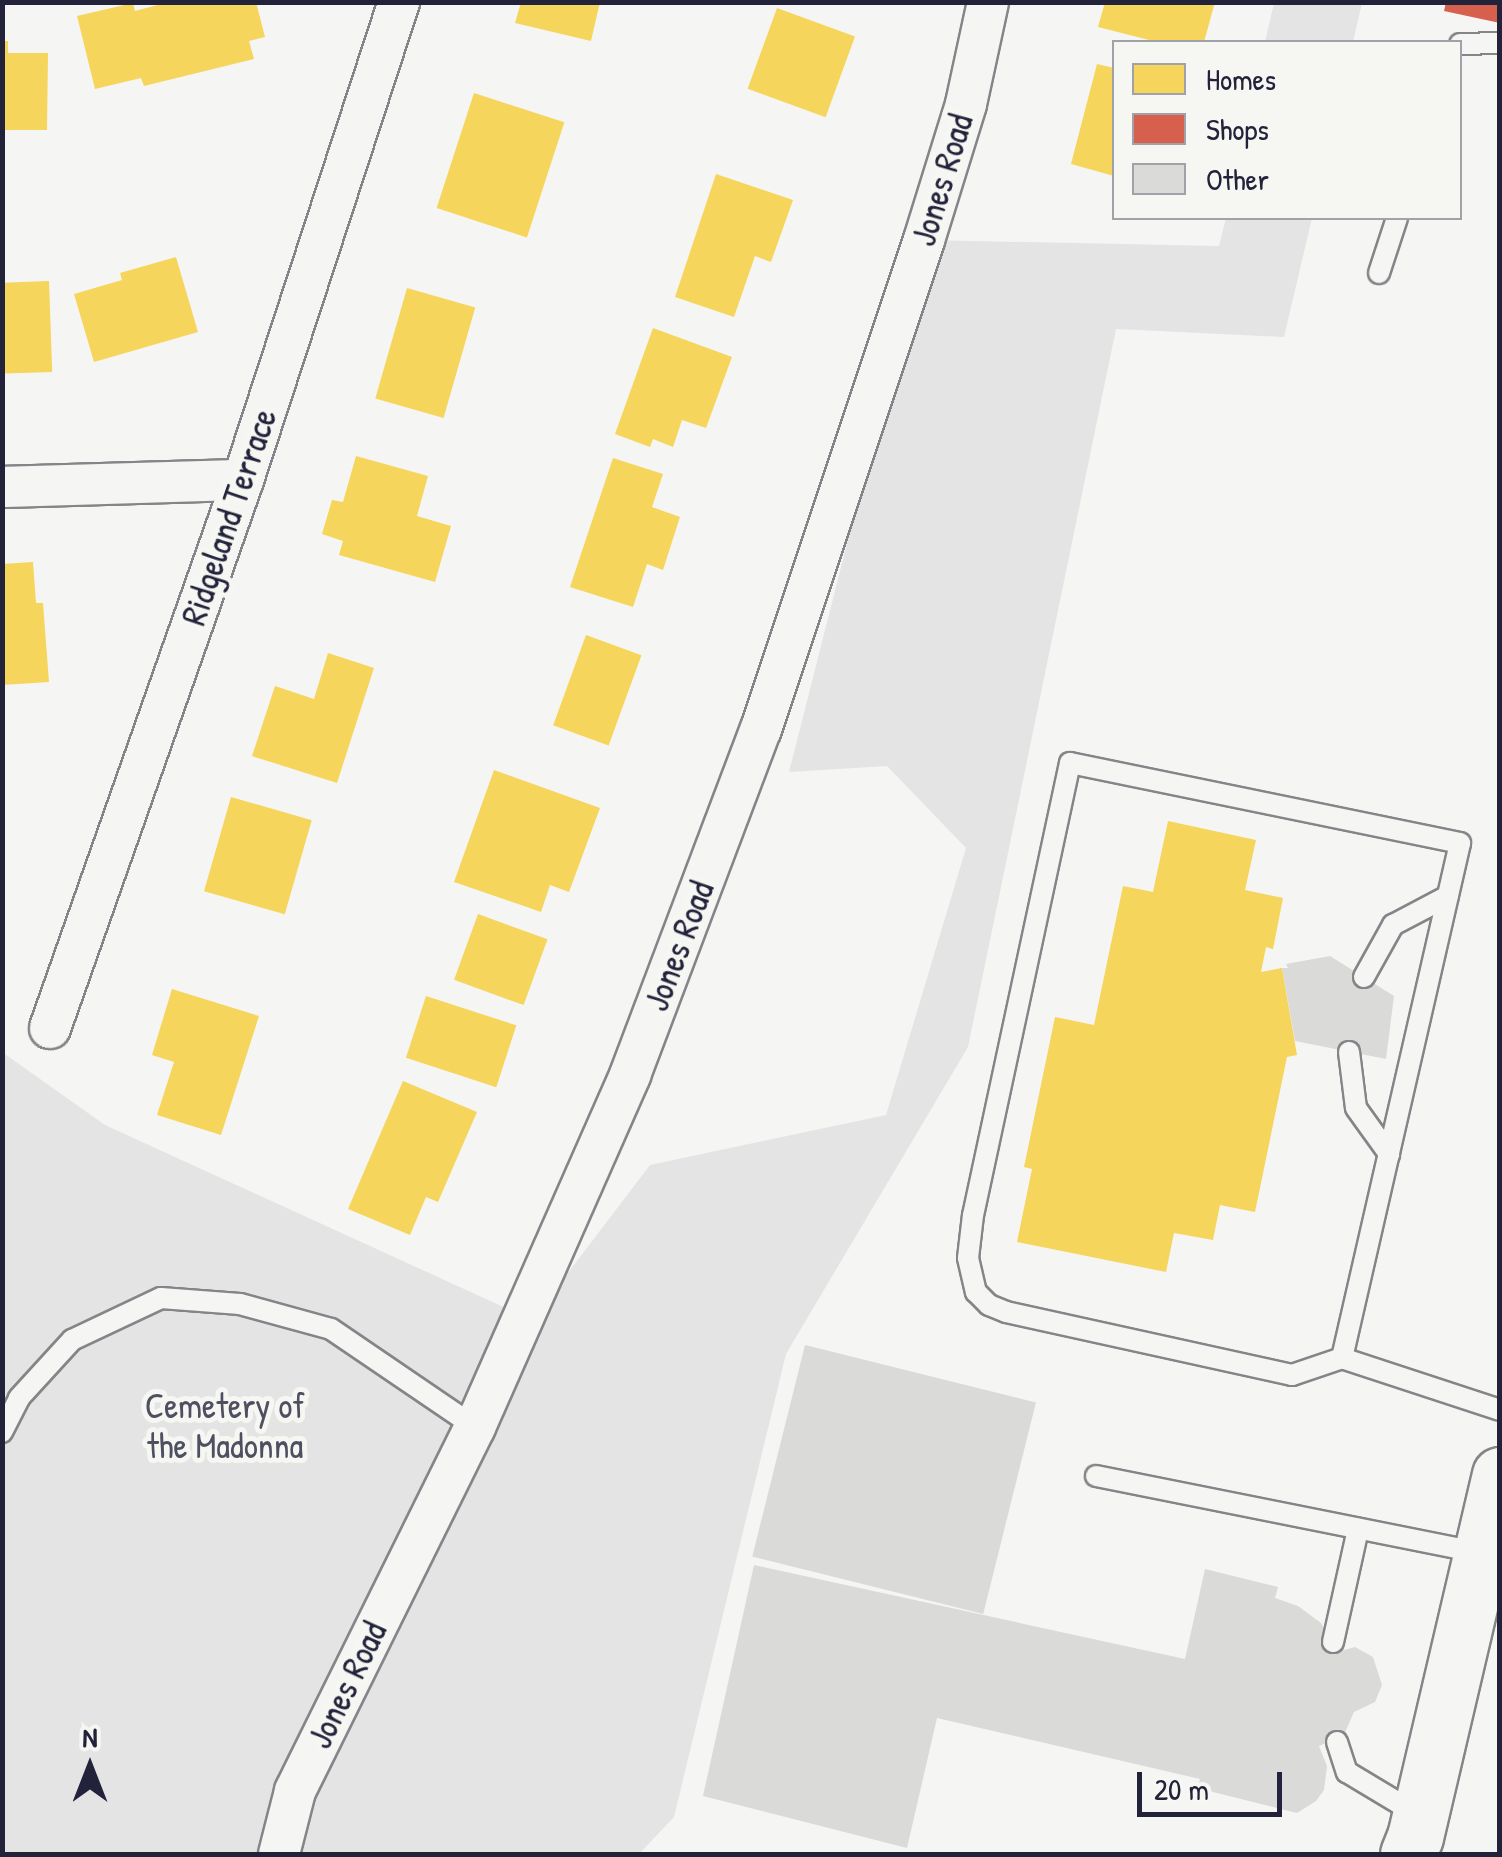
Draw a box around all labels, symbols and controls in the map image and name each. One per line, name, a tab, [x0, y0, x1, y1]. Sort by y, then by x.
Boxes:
legend	[1112, 40, 1462, 220]
text: Homes	[1206, 59, 1276, 99]
street label: Jones Road	[902, 109, 982, 251]
text: Shops	[1206, 109, 1269, 149]
text: Other	[1206, 159, 1269, 199]
street label: Ridgeland Terrace	[172, 403, 286, 631]
street label: Jones Road	[635, 875, 723, 1017]
park label: Cemetery of the Madonna	[145, 1385, 305, 1467]
street label: Jones Road	[298, 1615, 396, 1755]
north arrow	[40, 1717, 140, 1817]
text: N	[83, 1718, 97, 1756]
scale bar	[1142, 1752, 1287, 1814]
text: 20 m	[1154, 1769, 1209, 1809]

